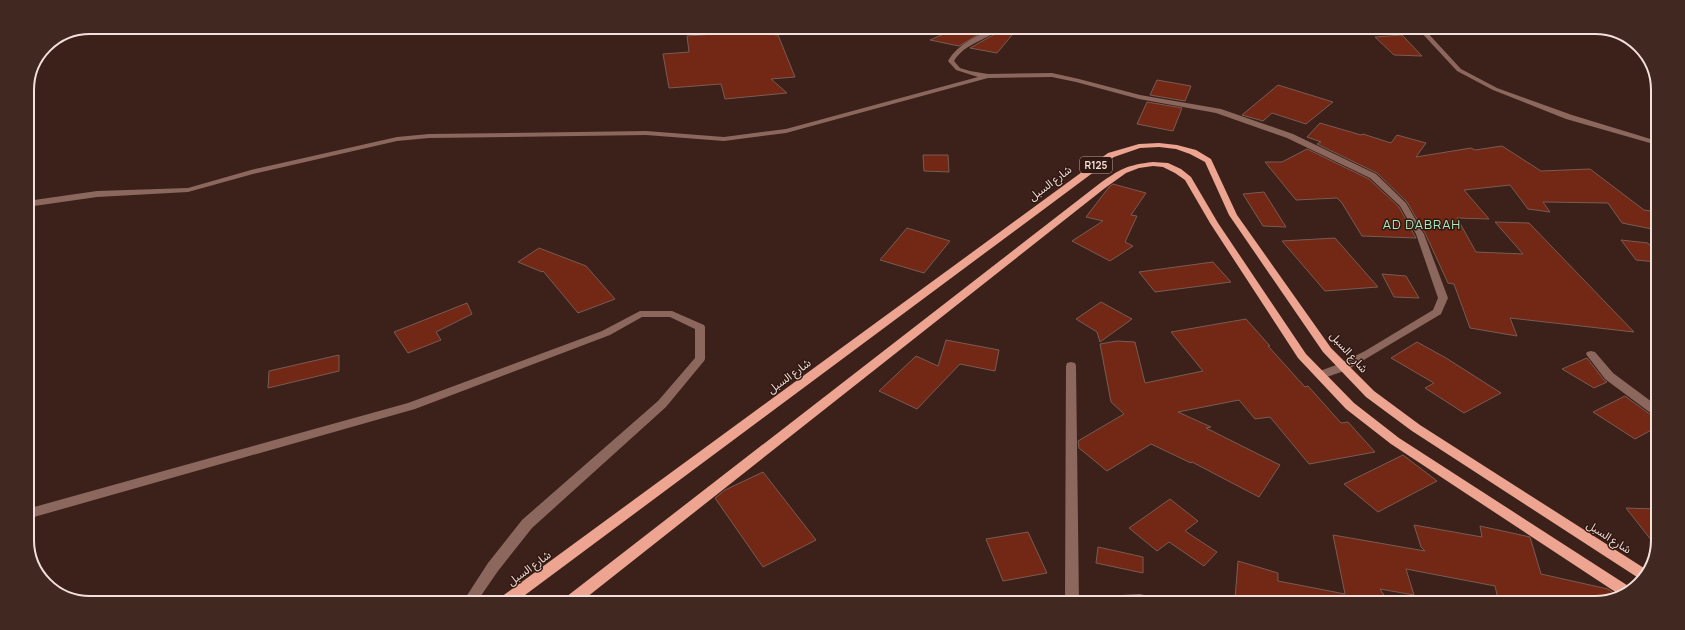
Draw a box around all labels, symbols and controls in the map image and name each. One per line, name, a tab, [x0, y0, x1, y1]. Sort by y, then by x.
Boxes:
road number: R125	[1080, 157, 1112, 173]
street label: شارع السبل	[1025, 161, 1075, 205]
district label: AD DABRAH	[1383, 215, 1461, 233]
street label: شارع السبل	[1326, 328, 1372, 376]
street label: شارع السبل	[764, 355, 814, 397]
street label: شارع السبل	[1584, 517, 1635, 558]
street label: شارع السبل	[504, 547, 554, 589]

